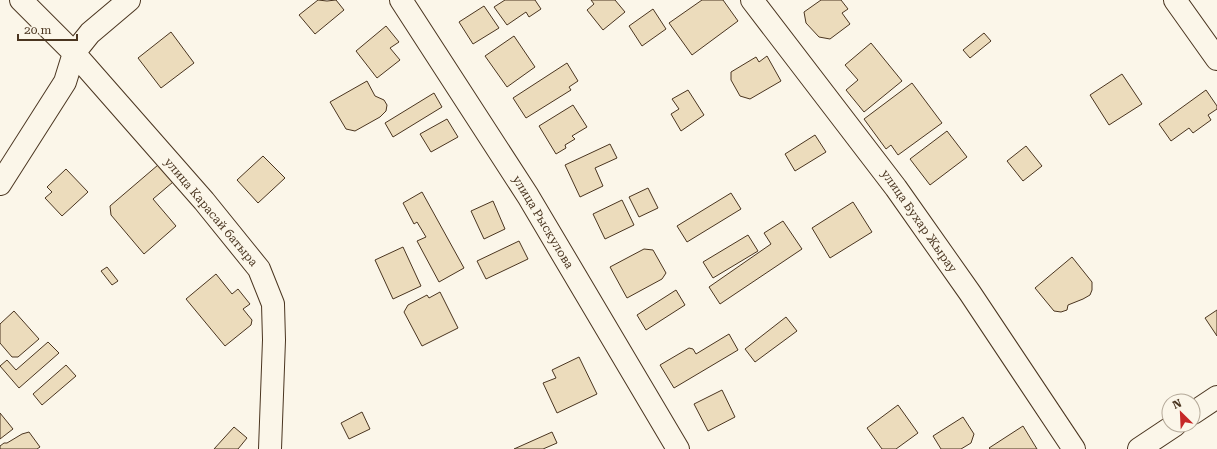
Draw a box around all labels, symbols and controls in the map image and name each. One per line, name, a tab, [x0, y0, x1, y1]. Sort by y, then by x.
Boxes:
scale bar	[18, 16, 77, 42]
text: 20 m	[24, 23, 51, 37]
street label: улица Карасай батыра	[161, 155, 261, 270]
street label: улица Бухар Жырау	[878, 167, 960, 276]
street label: улица Рыскулова	[510, 173, 577, 272]
north arrow	[1161, 393, 1201, 433]
text: N	[1171, 396, 1184, 412]

